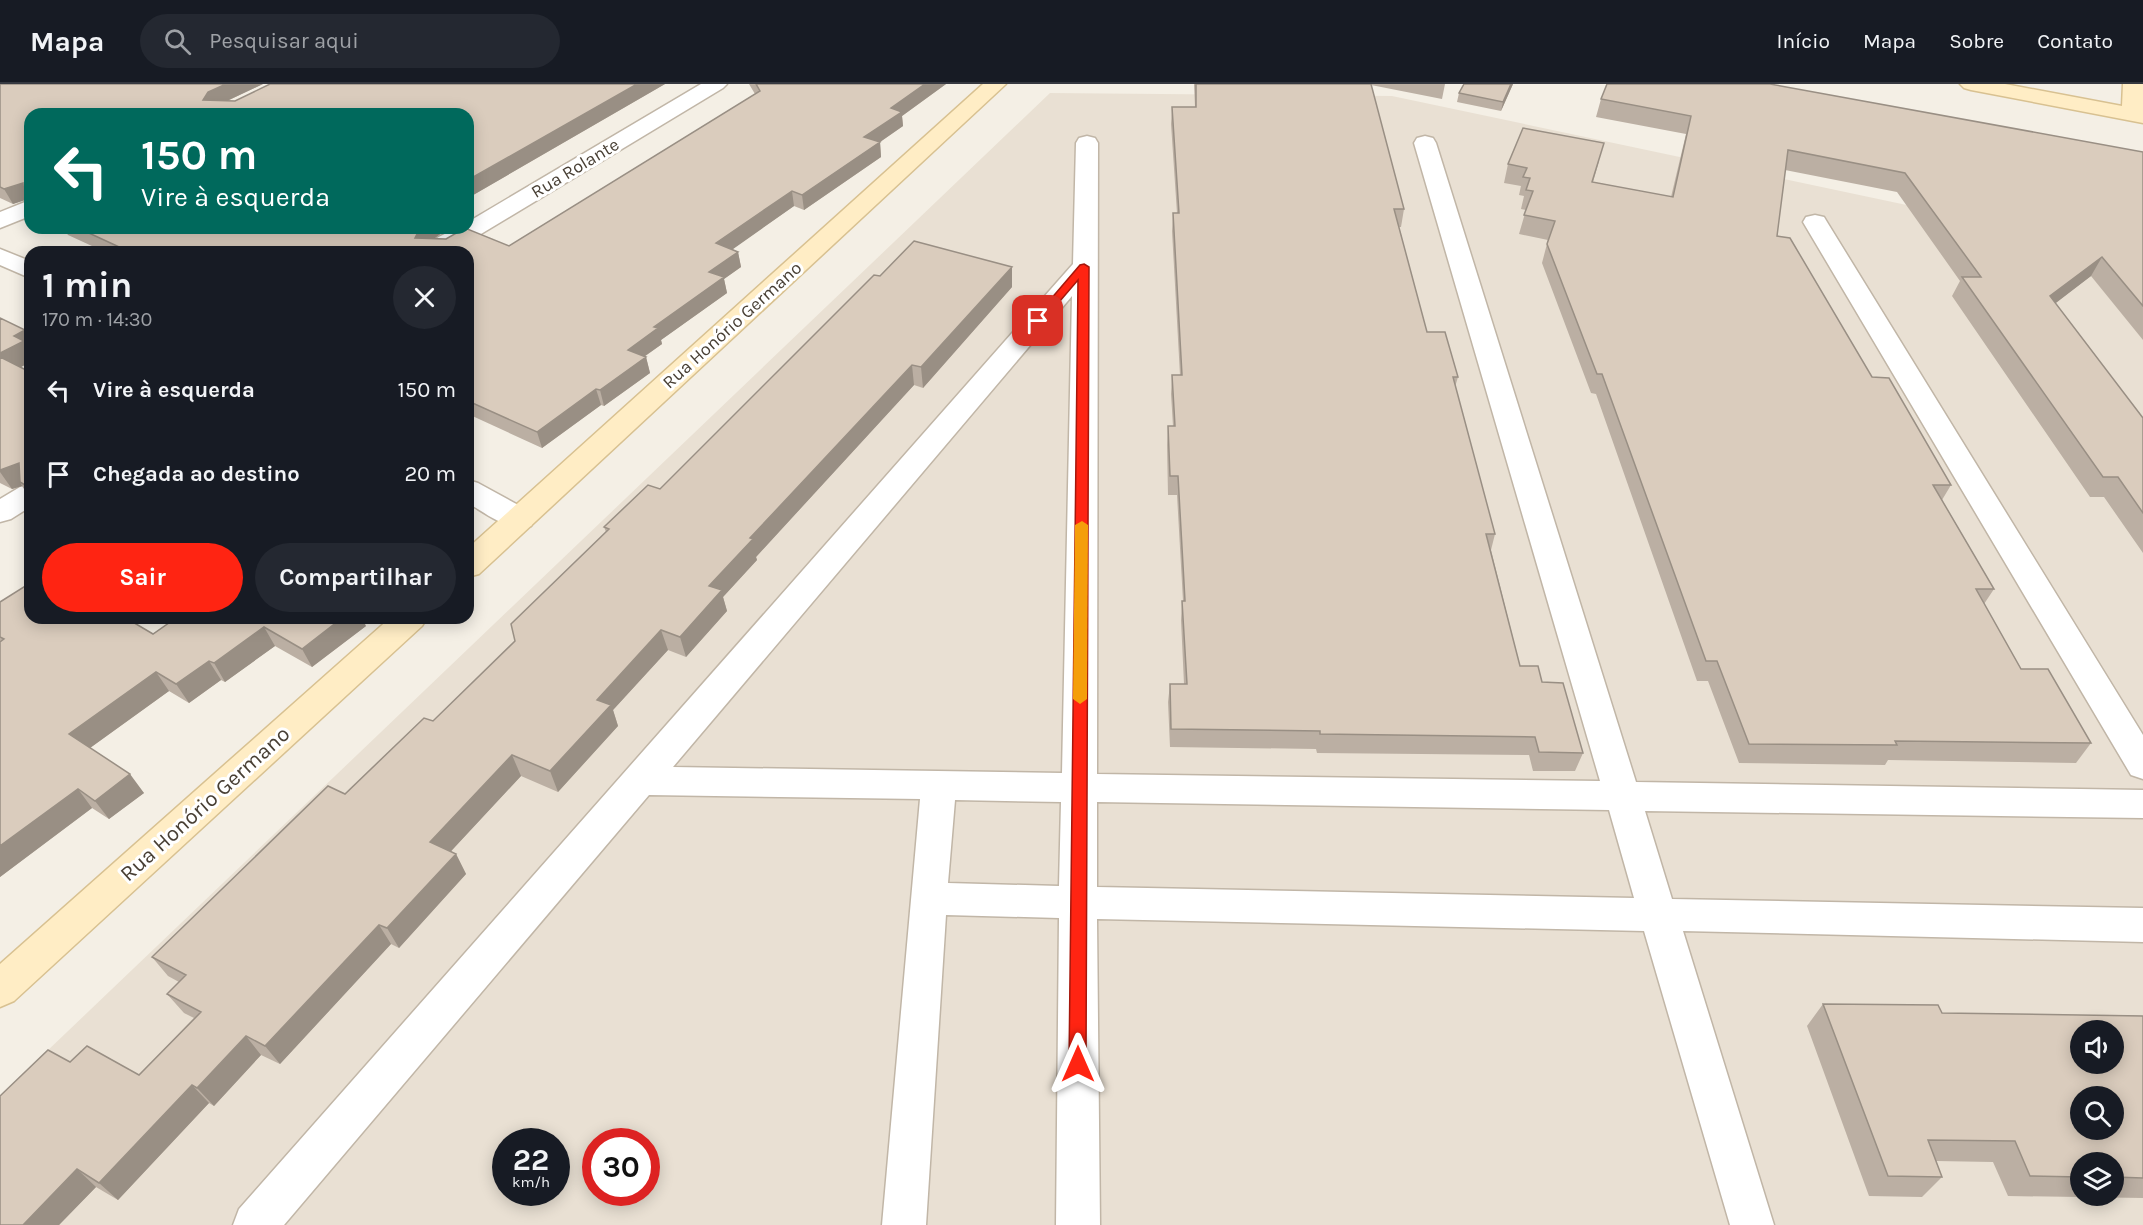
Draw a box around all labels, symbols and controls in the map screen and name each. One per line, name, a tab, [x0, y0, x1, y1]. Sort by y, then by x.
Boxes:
search box	[140, 14, 560, 68]
text: Mapa	[30, 25, 104, 58]
icon: search	[161, 25, 194, 58]
text: Pesquisar aqui	[209, 28, 359, 54]
text: Início	[1777, 29, 1830, 53]
text: Mapa	[1863, 29, 1916, 53]
text: Sobre	[1949, 29, 2004, 53]
text: Contato	[2037, 29, 2113, 53]
text: 150 m	[141, 130, 257, 180]
icon: left	[42, 132, 120, 210]
street label: Rua Rolante	[527, 133, 623, 203]
text: Vire à esquerda	[141, 181, 330, 213]
street label: Rua Honório Germano	[658, 257, 806, 393]
text: 1 min	[42, 264, 132, 306]
button: close	[393, 266, 456, 329]
pin	[1012, 295, 1063, 346]
icon: arrive	[1021, 304, 1054, 337]
text: 170 m · 14:30	[42, 308, 152, 331]
icon: left	[42, 374, 75, 407]
text: Vire à esquerda	[93, 377, 255, 403]
text: 150 m	[397, 377, 456, 403]
icon: arrive	[42, 458, 75, 491]
text: Chegada ao destino	[93, 461, 300, 487]
text: 20 m	[404, 461, 456, 487]
button: Sair	[42, 543, 243, 612]
button: Compartilhar	[255, 543, 456, 612]
street label: Rua Honório Germano	[115, 721, 295, 887]
map controls	[2070, 1020, 2124, 1206]
button: sound	[2070, 1020, 2124, 1074]
position arrow	[1046, 1032, 1110, 1096]
button: search	[2070, 1086, 2124, 1140]
speed limit sign: 30	[582, 1128, 660, 1206]
text: 22	[513, 1142, 549, 1178]
button: layers	[2070, 1152, 2124, 1206]
text: km/h	[512, 1173, 550, 1191]

